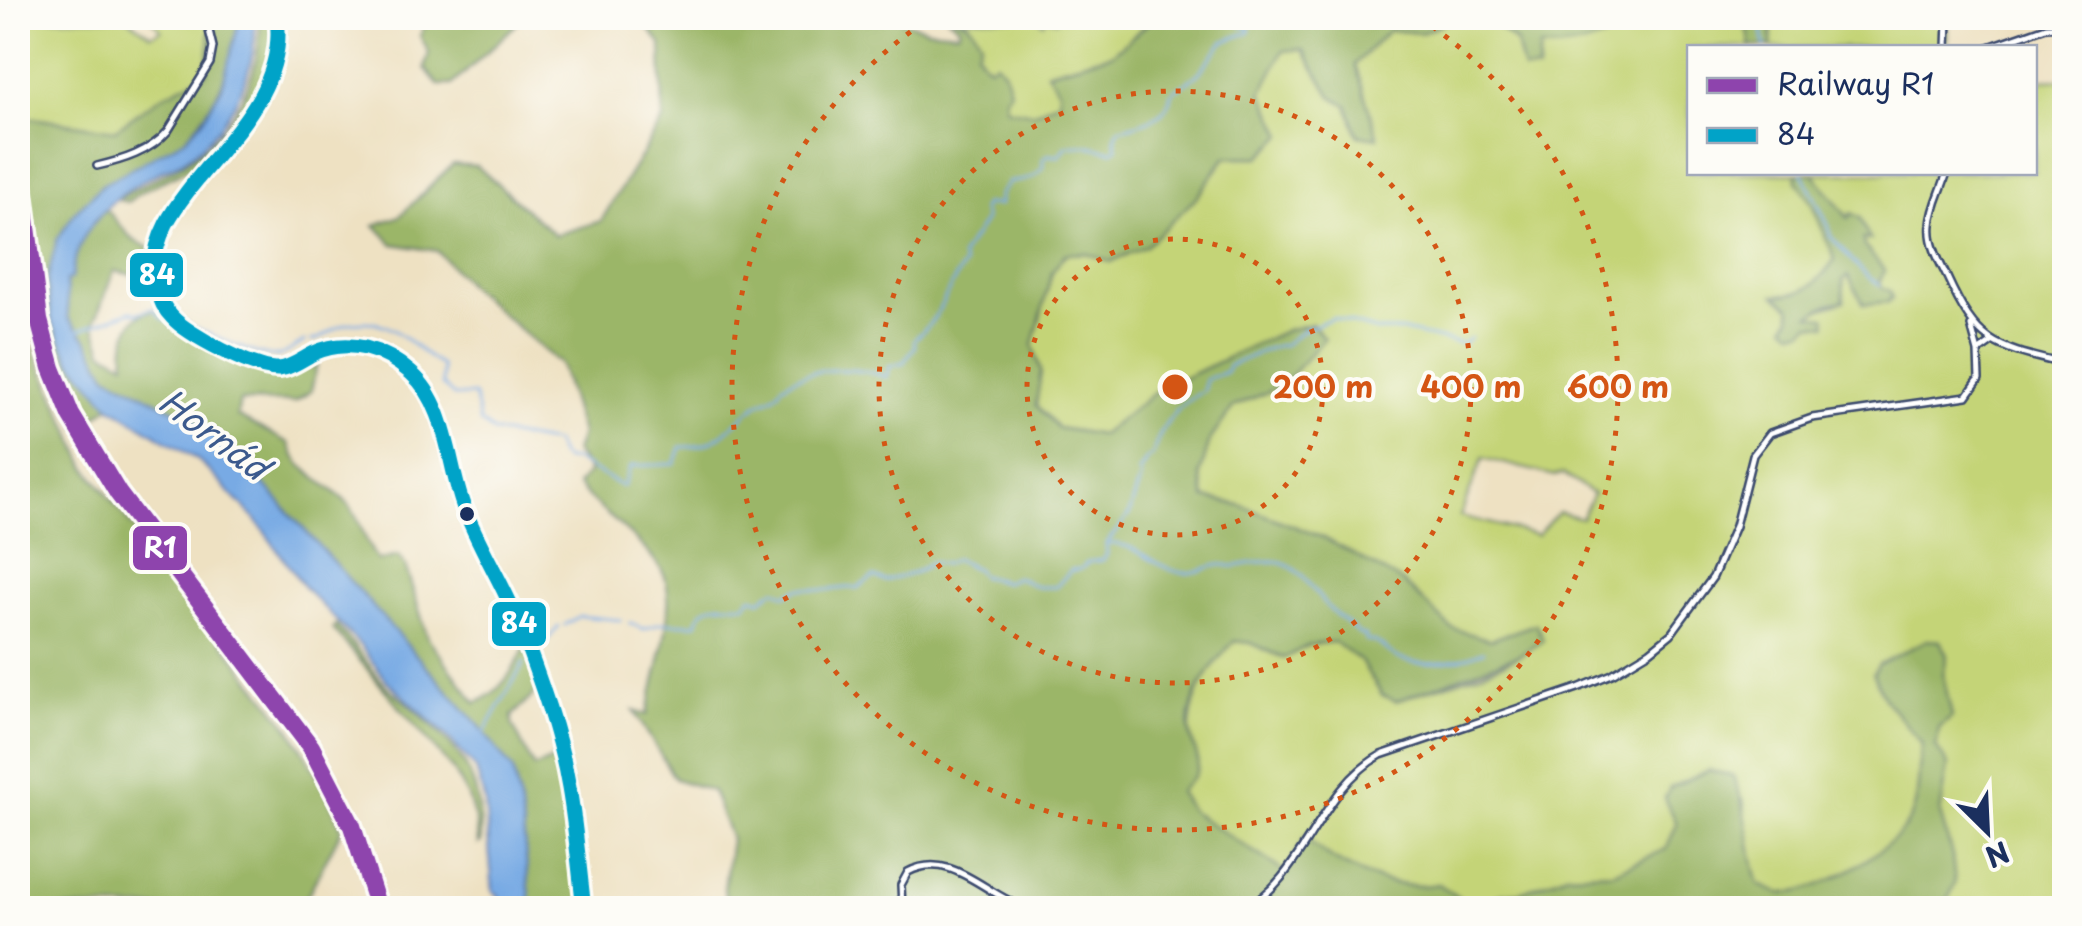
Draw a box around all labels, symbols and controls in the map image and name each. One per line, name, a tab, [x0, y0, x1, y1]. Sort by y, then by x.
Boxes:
legend	[1687, 45, 2037, 175]
text: Railway R1	[1777, 60, 1934, 105]
text: 84	[1777, 110, 1816, 155]
line badge: 84	[128, 251, 185, 299]
text: 84	[139, 252, 175, 295]
text: 200 m	[1273, 363, 1373, 408]
text: 400 m	[1420, 363, 1522, 408]
text: 600 m	[1567, 363, 1669, 408]
centre of rings	[1157, 369, 1193, 405]
water label: Hornád	[149, 374, 285, 495]
unlabelled marker	[457, 504, 477, 524]
line badge: R1	[131, 524, 189, 572]
text: R1	[144, 525, 176, 568]
line badge: 84	[490, 600, 548, 648]
text: 84	[501, 600, 537, 643]
north arrow	[1937, 781, 2037, 881]
text: N	[1979, 831, 2017, 879]

